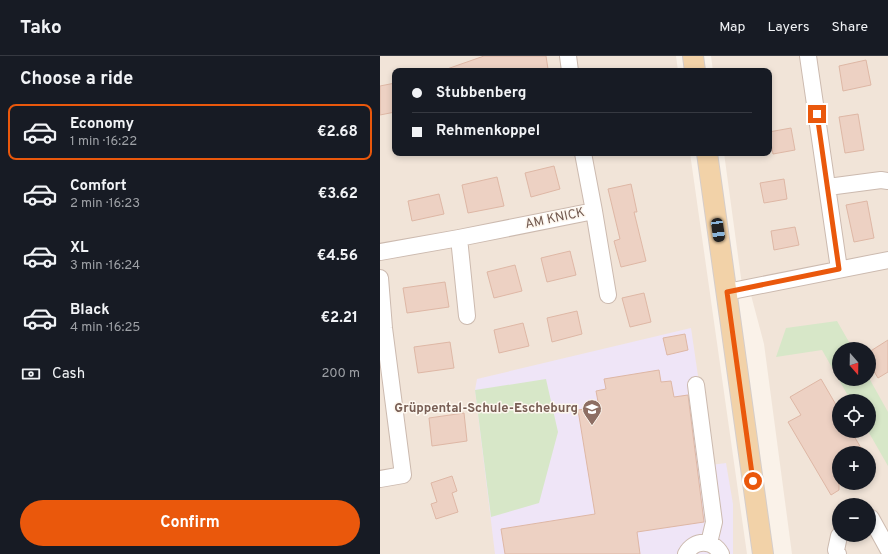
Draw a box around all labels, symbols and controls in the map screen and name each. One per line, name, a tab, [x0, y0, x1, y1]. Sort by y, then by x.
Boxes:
text: Tako	[20, 16, 62, 40]
text: Map	[719, 19, 745, 36]
text: Layers	[767, 19, 809, 36]
text: Share	[831, 19, 868, 36]
text: Choose a ride	[20, 68, 133, 91]
text: Stubbenberg	[436, 84, 526, 103]
route end	[808, 105, 826, 123]
icon: car	[22, 114, 58, 150]
text: Economy	[70, 115, 134, 134]
text: Rehmenkoppel	[436, 122, 540, 141]
text: €2.68	[317, 123, 358, 142]
text: 1 min · 16:22	[70, 134, 137, 150]
icon: car	[22, 176, 58, 212]
text: Comfort	[70, 177, 127, 196]
text: €3.62	[318, 185, 358, 204]
text: 2 min · 16:23	[70, 196, 140, 212]
street label: AM KNICK	[524, 205, 586, 233]
car	[710, 217, 726, 243]
icon: car	[22, 238, 58, 274]
text: XL	[70, 239, 88, 258]
text: €4.56	[317, 247, 358, 266]
text: 3 min · 16:24	[70, 258, 140, 274]
icon: car	[22, 300, 58, 336]
text: Black	[70, 301, 110, 320]
text: €2.21	[320, 309, 358, 328]
text: 4 min · 16:25	[70, 320, 140, 336]
north arrow	[832, 342, 876, 386]
map controls	[832, 342, 876, 542]
icon: cash	[20, 363, 42, 385]
text: Cash	[52, 365, 85, 384]
text: 200 m	[321, 366, 360, 382]
button: locate	[832, 394, 876, 438]
school or university icon: Grüppental-Schule-Escheburg	[581, 398, 603, 426]
place label: Grüppental-Schule-Escheburg	[394, 401, 578, 417]
button: +	[832, 446, 876, 490]
route start	[744, 472, 762, 490]
button: −	[832, 498, 876, 542]
button: Confirm	[20, 500, 360, 546]

